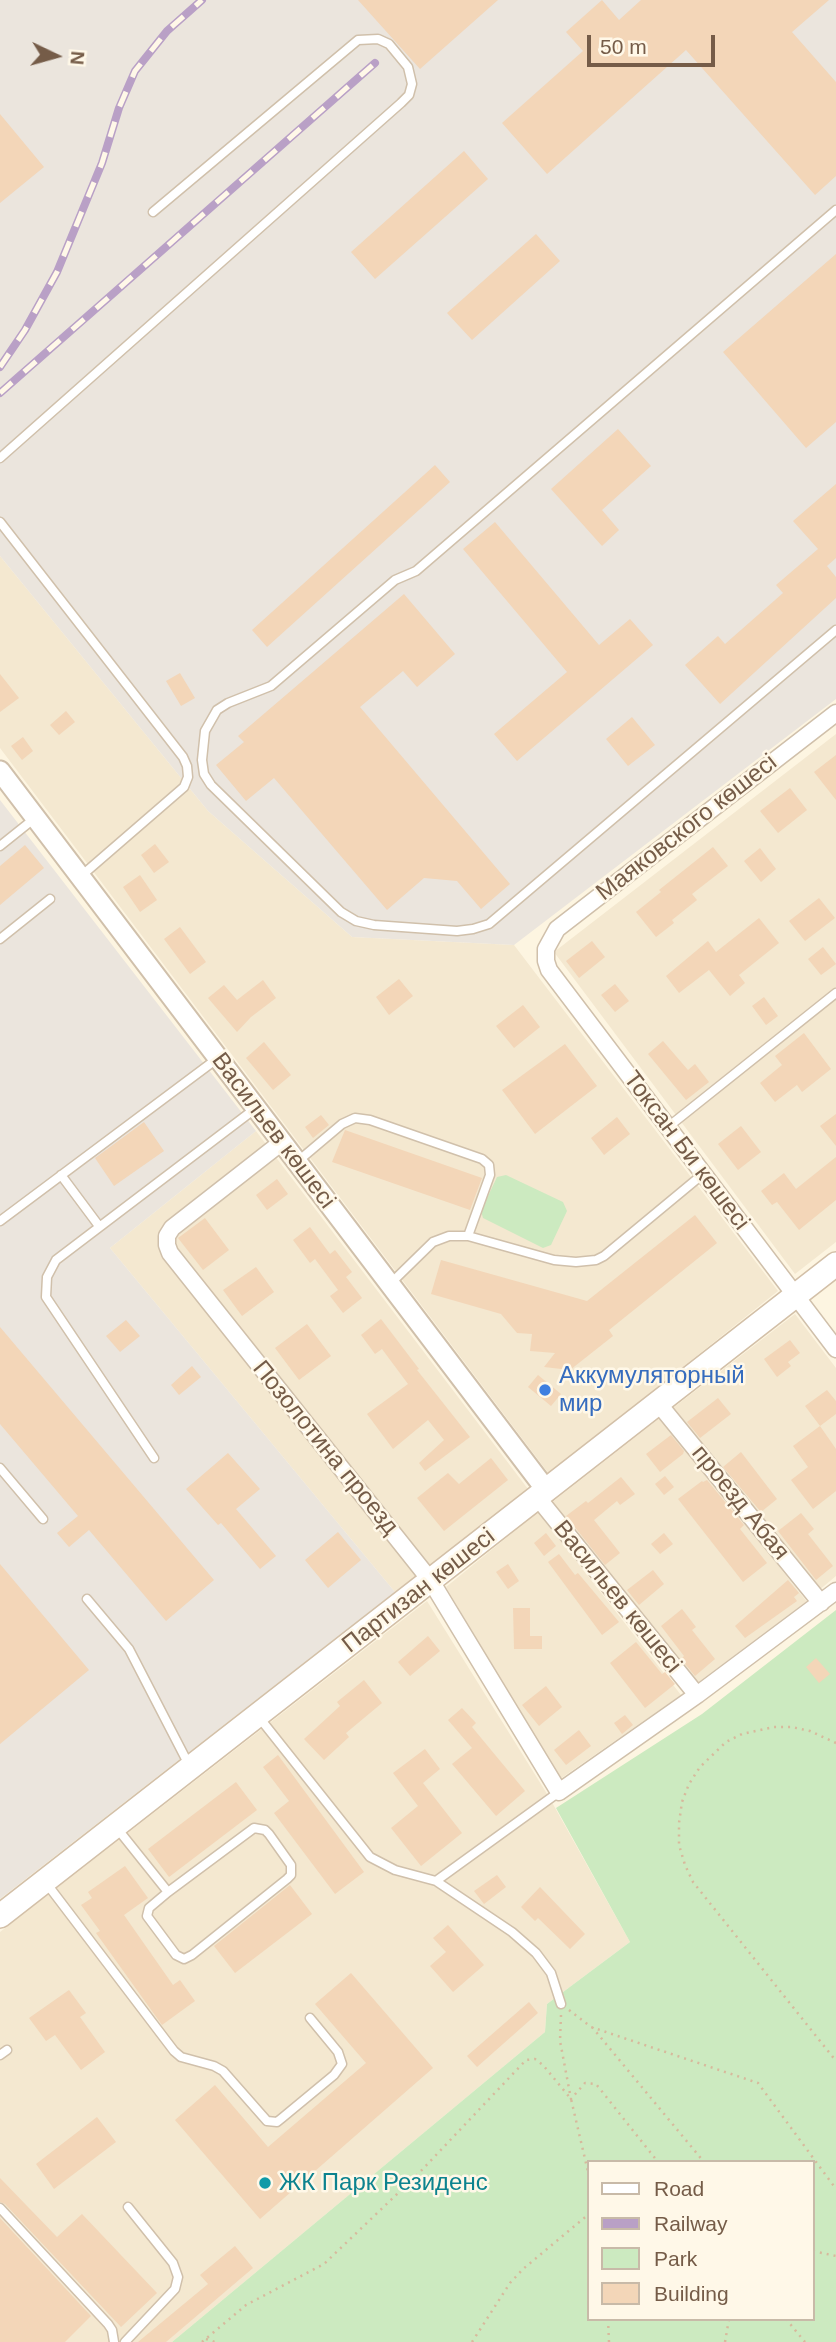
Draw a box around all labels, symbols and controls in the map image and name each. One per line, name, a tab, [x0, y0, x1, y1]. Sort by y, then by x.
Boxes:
north arrow	[21, 21, 91, 91]
scale bar	[591, 21, 719, 65]
text: 50 m	[600, 35, 647, 58]
text: N	[66, 50, 88, 66]
street label: Маяковского көшесі	[591, 749, 783, 907]
street label: Васильев көшесі	[205, 1047, 341, 1215]
street label: Токсан Би көшесі	[617, 1066, 755, 1236]
street label: Позолотина проезд	[246, 1355, 404, 1541]
place label: Аккумуляторный мир	[559, 1362, 745, 1418]
marker: Аккумуляторный мир	[537, 1382, 553, 1398]
street label: проезд Абая	[685, 1440, 795, 1566]
street label: Васильев көшесі	[547, 1515, 687, 1679]
street label: Партизан көшесі	[337, 1522, 501, 1660]
legend	[588, 2160, 815, 2321]
place label: ЖК Парк Резиденс	[279, 2169, 488, 2197]
marker: ЖК Парк Резиденс	[257, 2175, 273, 2191]
text: Road	[654, 2177, 704, 2200]
text: Railway	[654, 2212, 728, 2235]
text: Park	[654, 2247, 697, 2270]
text: Building	[654, 2282, 729, 2305]

